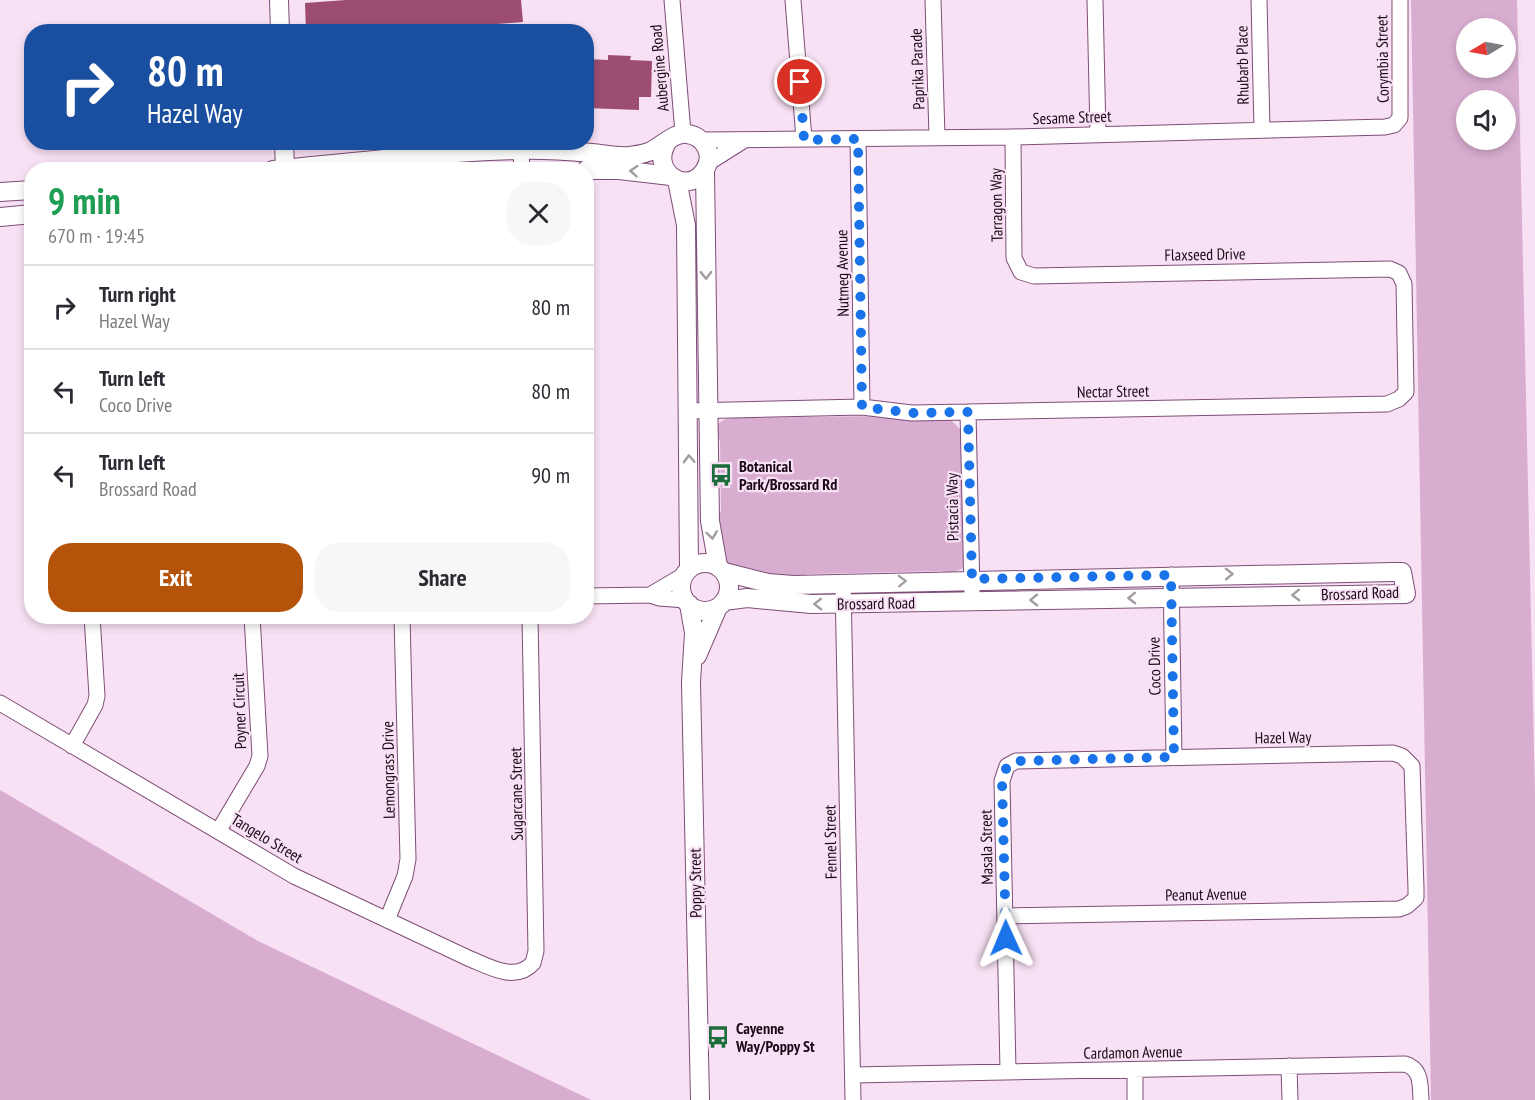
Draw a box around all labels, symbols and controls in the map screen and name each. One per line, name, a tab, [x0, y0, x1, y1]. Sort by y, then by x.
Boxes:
street label: Corymbia Street	[1371, 14, 1393, 103]
north arrow	[1456, 18, 1516, 78]
map controls	[1456, 18, 1516, 150]
street label: Aubergine Road	[645, 24, 673, 112]
street label: Rhubarb Place	[1231, 25, 1253, 105]
street label: Paprika Parade	[906, 28, 928, 110]
text: 80 m	[147, 43, 224, 98]
icon: right	[48, 48, 126, 126]
pin	[774, 56, 825, 107]
icon: arrive	[783, 65, 816, 98]
button: sound	[1456, 90, 1516, 150]
text: Hazel Way	[147, 96, 243, 130]
street label: Sesame Street	[1032, 106, 1112, 128]
one-way arrow	[630, 165, 639, 178]
street label: Tarragon Way	[985, 168, 1007, 242]
text: 9 min	[48, 177, 121, 224]
button: close	[507, 182, 570, 245]
text: 670 m · 19:45	[48, 223, 145, 249]
street label: Nutmeg Avenue	[831, 229, 853, 317]
street label: Flaxseed Drive	[1164, 243, 1246, 265]
one-way arrow	[700, 270, 712, 279]
text: Turn right	[99, 280, 176, 308]
icon: right	[48, 291, 81, 324]
text: 80 m	[531, 293, 570, 321]
text: Hazel Way	[99, 308, 170, 334]
text: Turn left	[99, 364, 165, 392]
icon: left	[48, 375, 81, 408]
text: 80 m	[531, 377, 570, 405]
street label: Nectar Street	[1077, 380, 1150, 402]
text: Coco Drive	[99, 392, 172, 418]
text: Turn left	[99, 448, 165, 476]
one-way arrow	[683, 454, 695, 463]
place label: Botanical Park/Brossard Rd	[739, 456, 837, 494]
icon: left	[48, 459, 81, 492]
text: 90 m	[531, 461, 570, 489]
bus stop icon: Botanical Park/Brossard Rd	[708, 462, 734, 488]
street label: Pistacia Way	[941, 473, 963, 541]
text: Brossard Road	[99, 476, 197, 502]
one-way arrow	[705, 530, 717, 539]
button: Exit	[48, 543, 303, 612]
button: Share	[315, 543, 570, 612]
one-way arrow	[1225, 568, 1234, 580]
one-way arrow	[897, 575, 906, 588]
street label: Brossard Road	[1321, 582, 1399, 604]
one-way arrow	[1291, 589, 1300, 602]
street label: Brossard Road	[837, 592, 915, 614]
one-way arrow	[1127, 592, 1136, 604]
one-way arrow	[1029, 594, 1038, 606]
one-way arrow	[813, 598, 822, 610]
street label: Coco Drive	[1143, 637, 1165, 695]
street label: Poyner Circuit	[228, 672, 250, 750]
street label: Lemongrass Drive	[377, 721, 399, 819]
street label: Hazel Way	[1255, 727, 1311, 747]
street label: Sugarcane Street	[505, 746, 527, 841]
street label: Fennel Street	[819, 804, 841, 879]
street label: Tangelo Street	[228, 809, 307, 867]
street label: Masala Street	[975, 809, 997, 885]
street label: Poppy Street	[684, 847, 706, 918]
street label: Peanut Avenue	[1165, 883, 1247, 905]
position arrow	[974, 906, 1038, 970]
place label: Cayenne Way/Poppy St	[735, 1018, 815, 1056]
bus stop icon: Cayenne Way/Poppy St	[705, 1024, 731, 1050]
street label: Cardamon Avenue	[1083, 1041, 1183, 1063]

